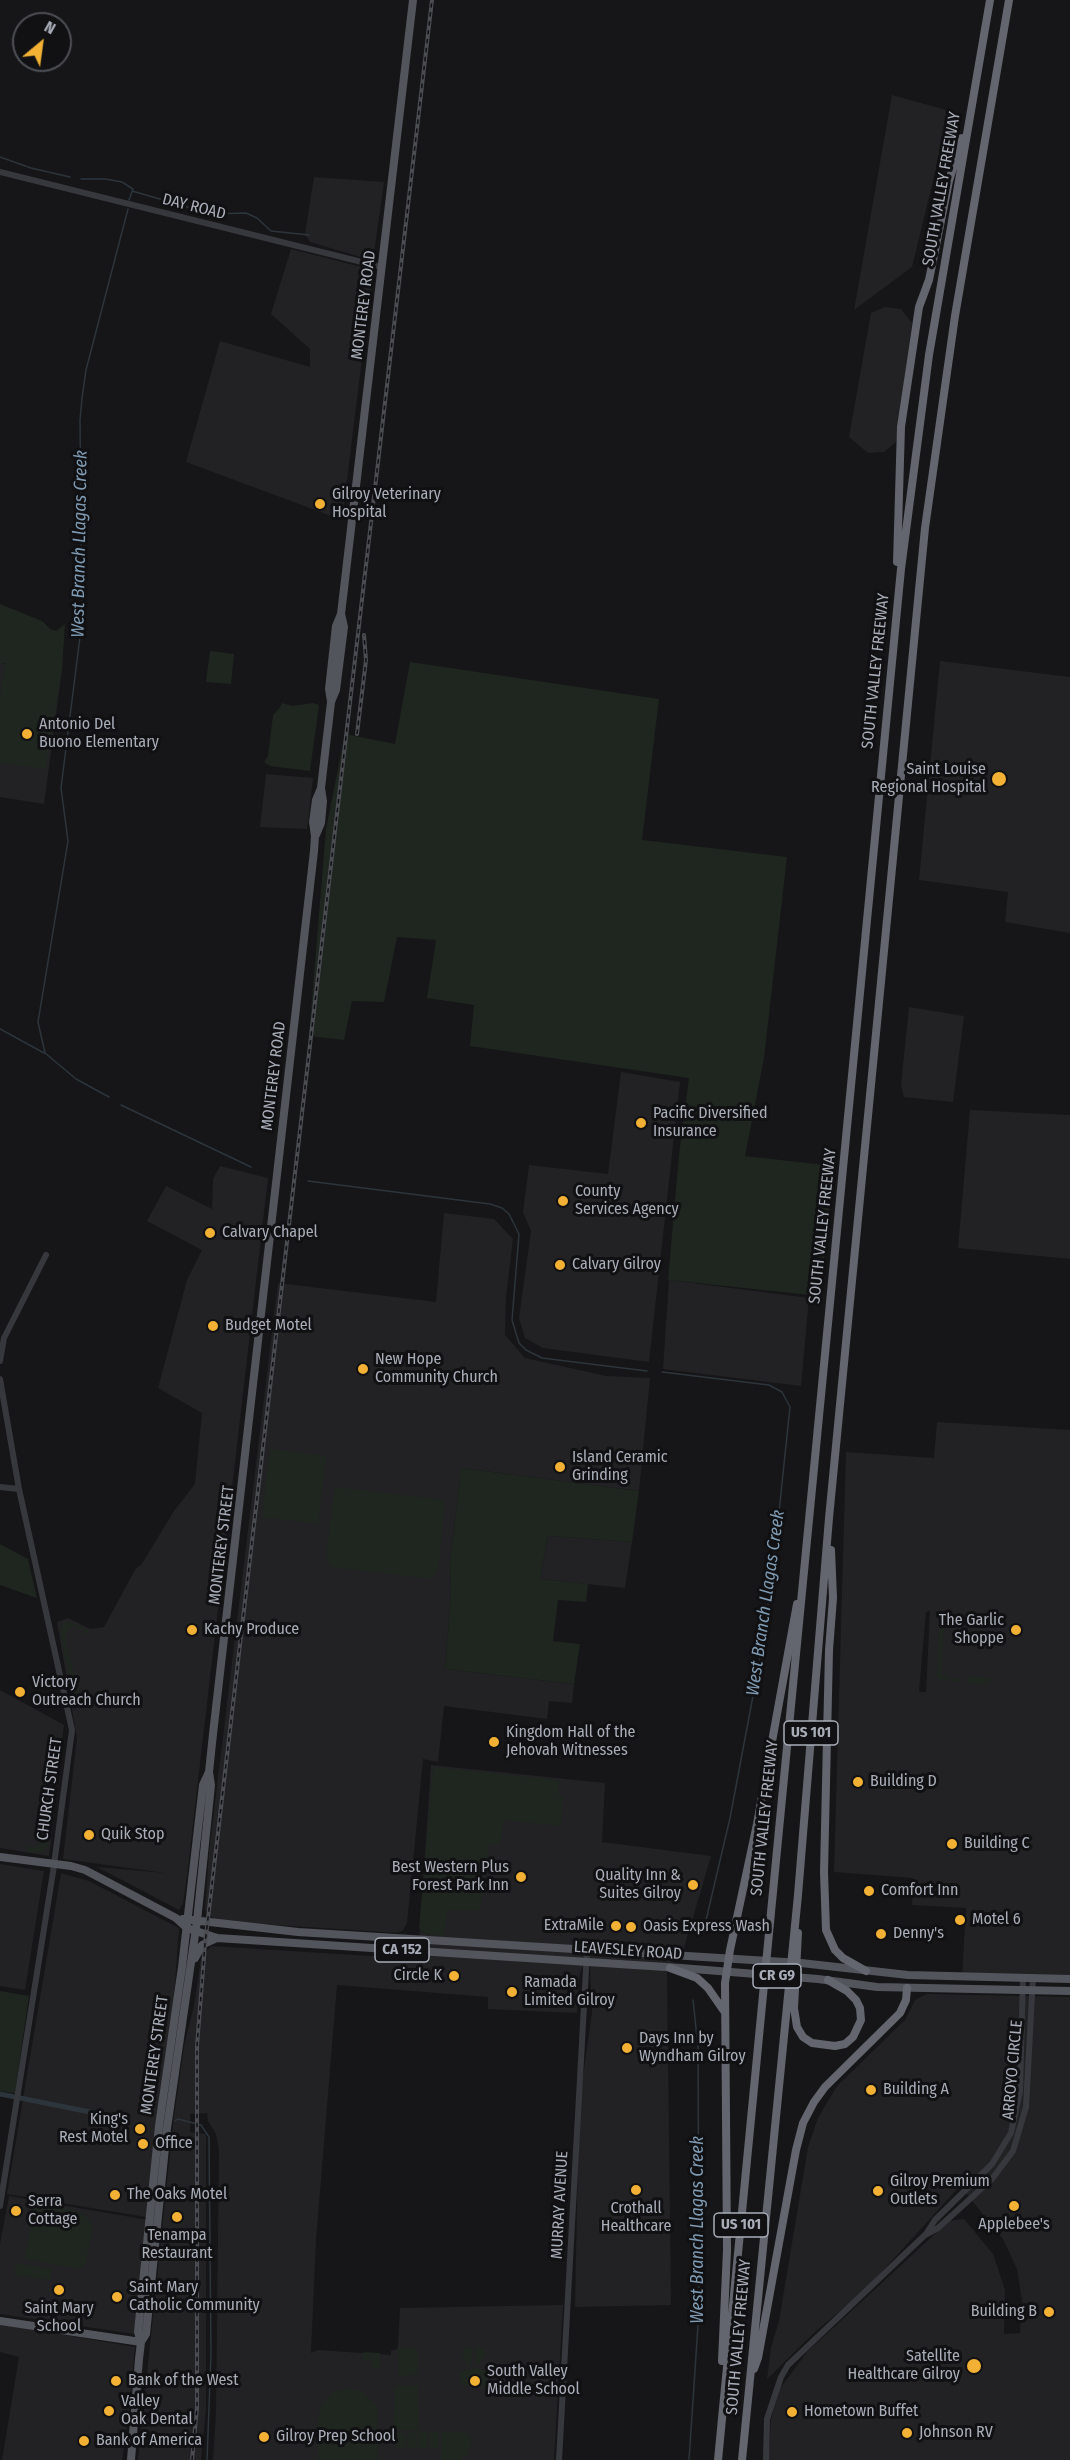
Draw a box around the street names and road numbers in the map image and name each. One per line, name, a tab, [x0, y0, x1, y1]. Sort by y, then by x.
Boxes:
street label: SOUTH VALLEY FREEWAY	[919, 110, 965, 268]
street label: DAY ROAD	[160, 190, 228, 224]
street label: MONTEREY ROAD	[348, 249, 380, 361]
street label: SOUTH VALLEY FREEWAY	[858, 592, 894, 750]
street label: MONTEREY ROAD	[258, 1020, 290, 1132]
street label: SOUTH VALLEY FREEWAY	[805, 1147, 841, 1305]
street label: MONTEREY STREET	[205, 1484, 239, 1606]
road number: US 101	[784, 1721, 838, 1745]
street label: CHURCH STREET	[33, 1736, 67, 1842]
street label: SOUTH VALLEY FREEWAY	[747, 1739, 783, 1897]
road number: CA 152	[375, 1938, 429, 1962]
street label: LEAVESLEY ROAD	[573, 1938, 683, 1964]
road number: CR G9	[753, 1964, 801, 1988]
street label: MONTEREY STREET	[137, 1994, 173, 2116]
street label: ARROYO CIRCLE	[999, 2019, 1027, 2121]
street label: MURRAY AVENUE	[548, 2151, 572, 2259]
road number: US 101	[714, 2213, 768, 2237]
street label: SOUTH VALLEY FREEWAY	[723, 2258, 755, 2416]

